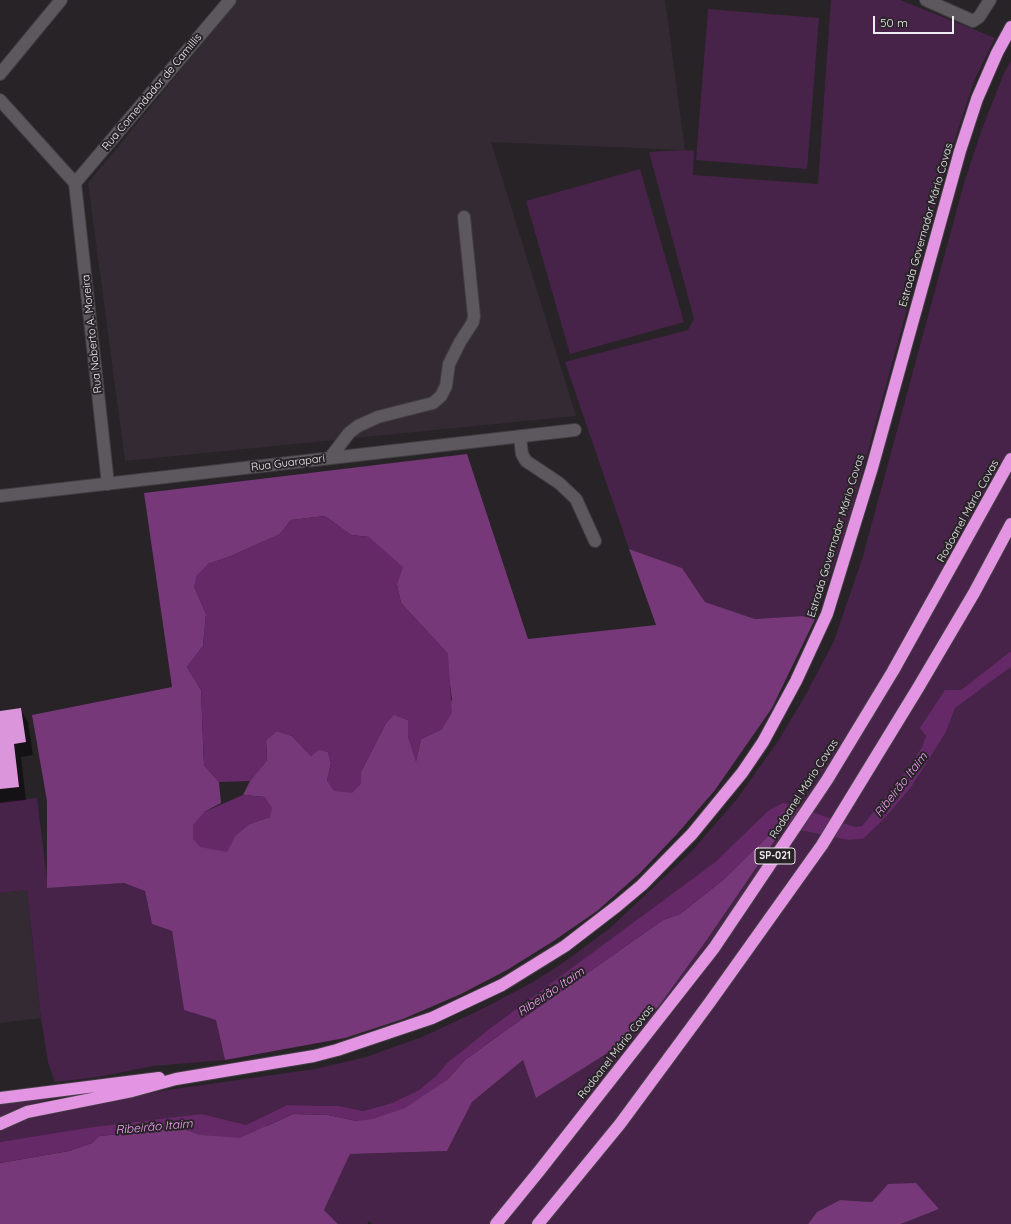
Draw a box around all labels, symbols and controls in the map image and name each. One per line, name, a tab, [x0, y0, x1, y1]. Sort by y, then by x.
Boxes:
scale bar	[875, 8, 956, 34]
text: 50 m	[880, 15, 908, 30]
street label: Rua Comendador de Camillis	[99, 31, 205, 153]
street label: Estrada Governador Mário Covas	[896, 142, 956, 308]
street label: Rua Noberto A. Moreira	[79, 274, 105, 394]
street label: Rua Guarapari	[250, 452, 326, 474]
street label: Estrada Governador Mário Covas	[805, 453, 867, 619]
street label: Rodoanel Mário Covas	[934, 457, 1002, 565]
street label: Rodoanel Mário Covas	[767, 737, 841, 841]
water label: Ribeirão Itaim	[872, 750, 930, 820]
road number: SP-021	[755, 848, 795, 864]
water label: Ribeirão Itaim	[515, 964, 587, 1020]
street label: Rodoanel Mário Covas	[575, 1002, 657, 1102]
water label: Ribeirão Itaim	[115, 1116, 193, 1138]

